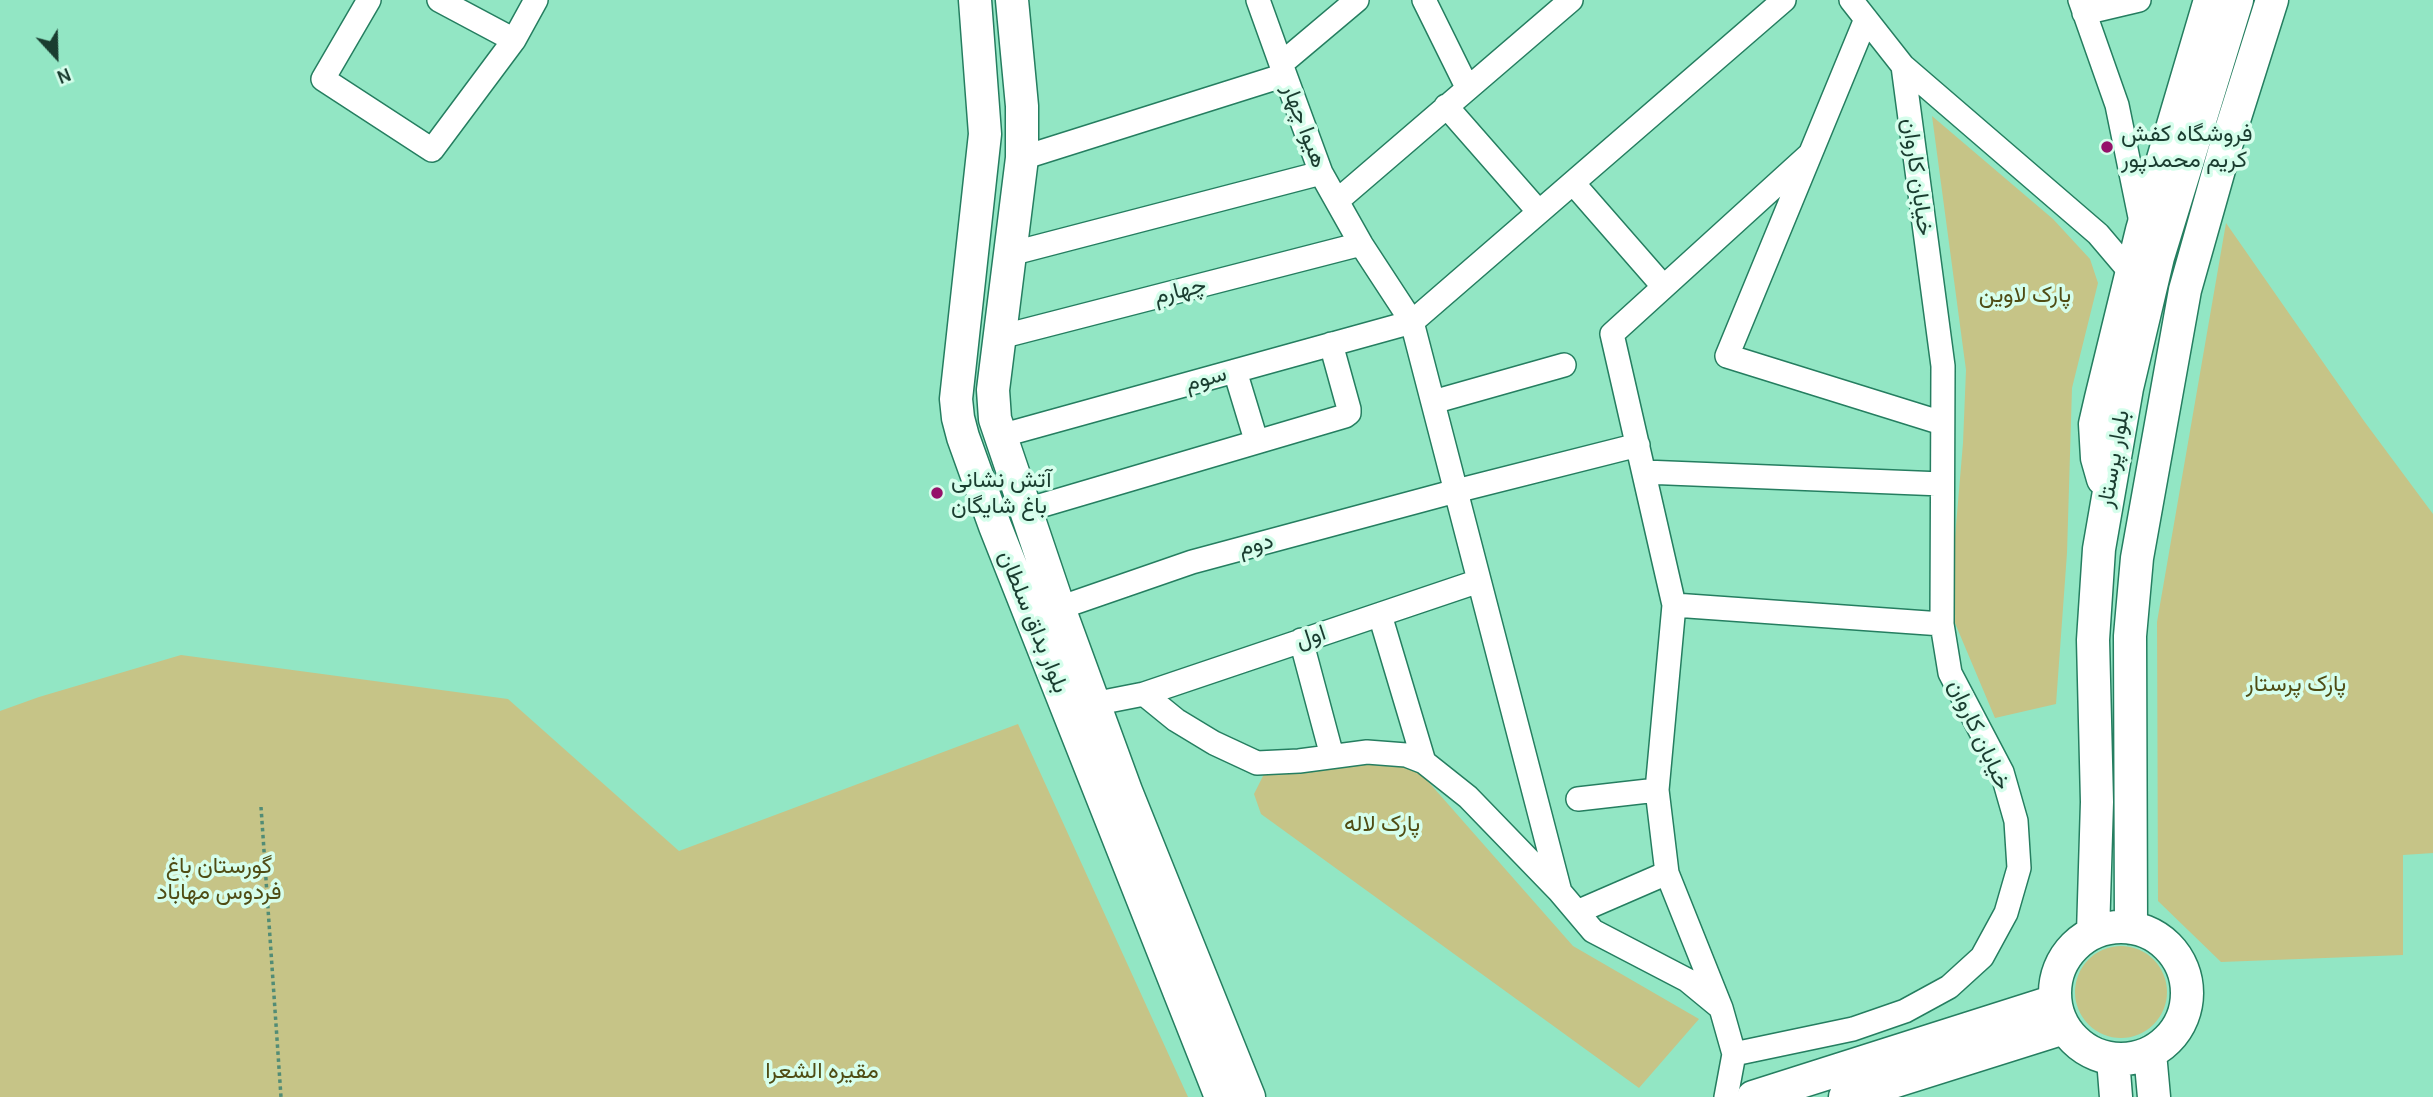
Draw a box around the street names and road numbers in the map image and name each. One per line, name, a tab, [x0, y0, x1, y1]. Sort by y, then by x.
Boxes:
street label: هیوا چهار	[1275, 80, 1333, 172]
street label: خیابان کاروان	[1895, 116, 1939, 238]
street label: چهارم	[1151, 271, 1209, 311]
street label: سوم	[1182, 360, 1230, 398]
street label: بلوار پرستار	[2092, 408, 2136, 510]
street label: دوم	[1236, 527, 1276, 563]
street label: بلوار بداق سلطان	[992, 547, 1074, 697]
street label: اول	[1292, 619, 1330, 655]
street label: خیابان کاروان	[1941, 675, 2017, 795]

